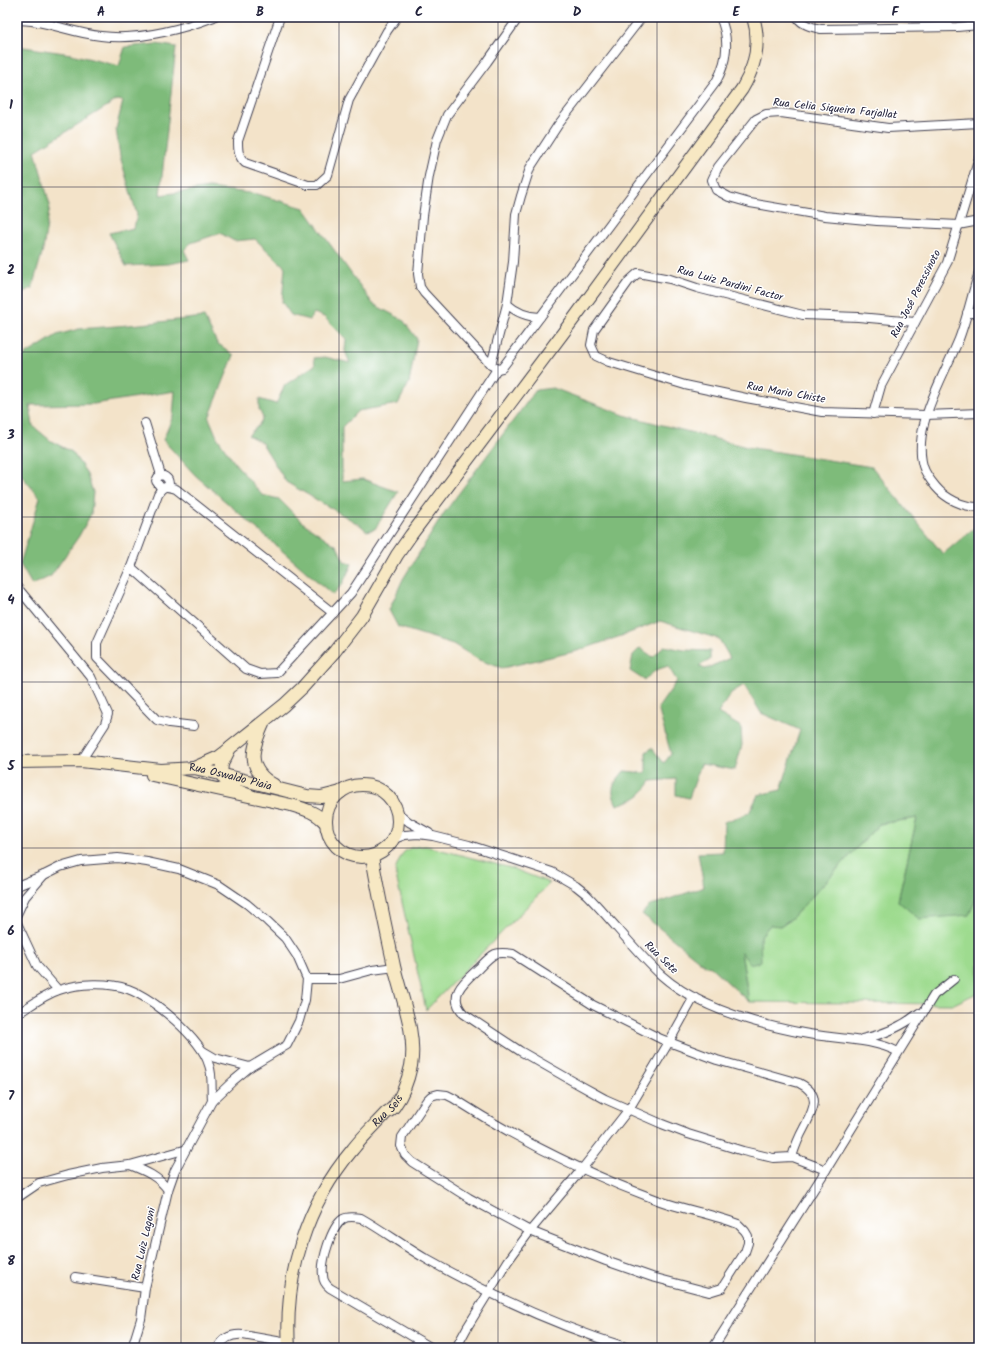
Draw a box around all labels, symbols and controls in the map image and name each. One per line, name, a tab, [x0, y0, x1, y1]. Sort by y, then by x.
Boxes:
text: A	[97, 2, 105, 23]
text: B	[256, 2, 264, 23]
text: C	[415, 2, 423, 23]
text: D	[573, 2, 582, 23]
text: E	[732, 2, 740, 23]
text: F	[891, 2, 899, 23]
street label: Rua Celia Siqueira Farjallat	[772, 94, 899, 125]
text: 1	[9, 95, 13, 116]
street label: Rua José Peressinoto	[886, 247, 946, 341]
text: 2	[7, 260, 15, 281]
street label: Rua Luiz Pardini Factor	[675, 261, 786, 307]
street label: Rua Mario Chiste	[745, 377, 827, 409]
text: 3	[6, 425, 15, 446]
text: 4	[7, 590, 15, 611]
text: 5	[7, 756, 16, 777]
street label: Rua Oswaldo Piaia	[189, 759, 274, 796]
text: 6	[7, 921, 15, 942]
street label: Rua Sete	[640, 937, 682, 979]
text: 7	[8, 1086, 15, 1107]
street label: Rua Seis	[368, 1091, 409, 1131]
street label: Rua Luiz Lagoni	[127, 1205, 161, 1282]
text: 8	[7, 1251, 15, 1272]

